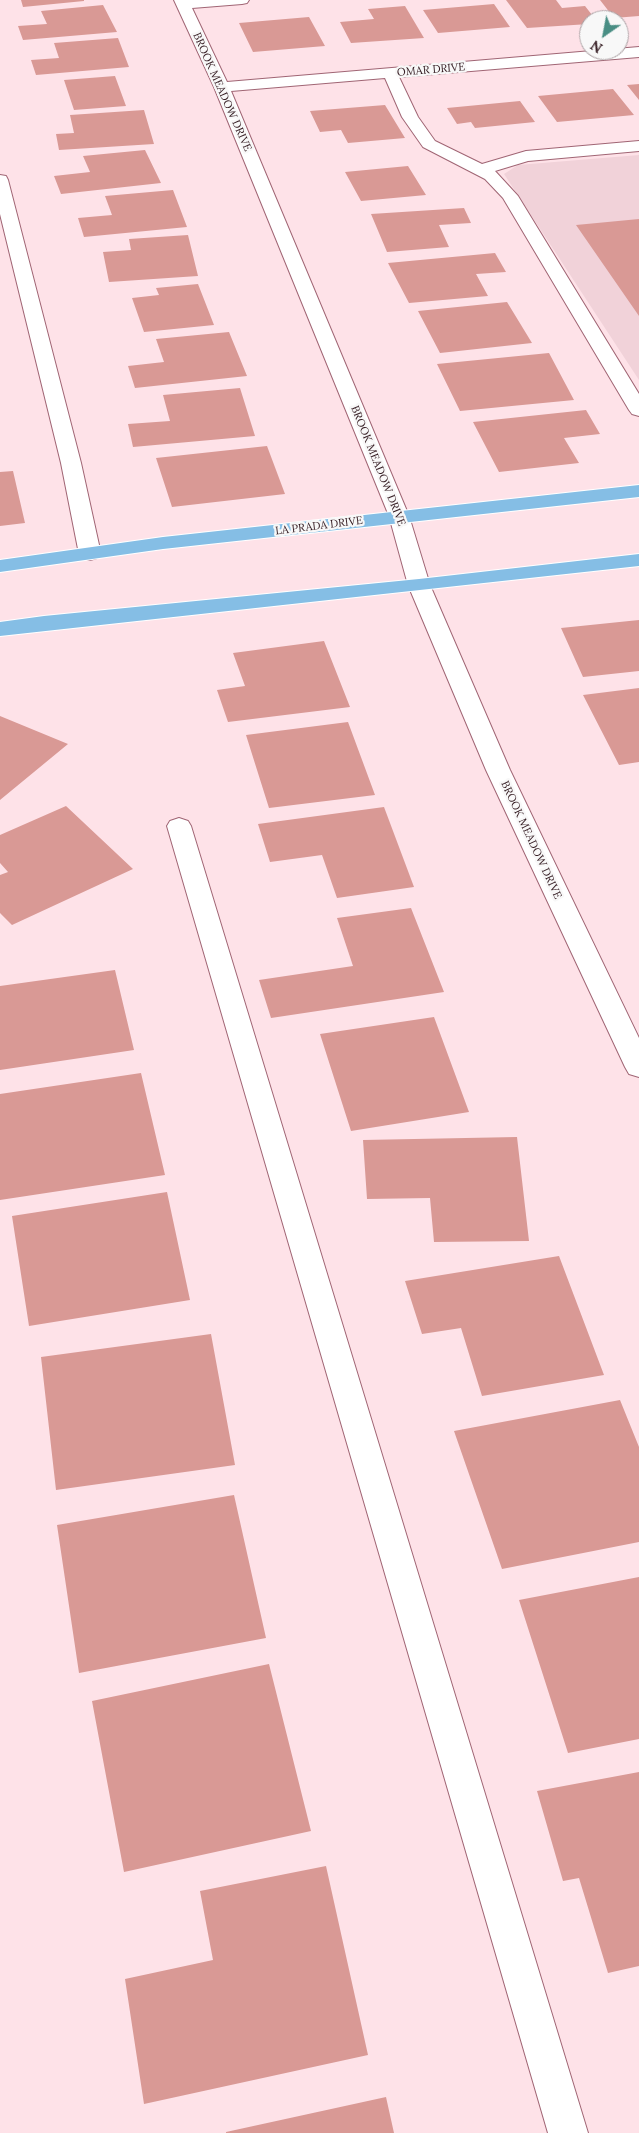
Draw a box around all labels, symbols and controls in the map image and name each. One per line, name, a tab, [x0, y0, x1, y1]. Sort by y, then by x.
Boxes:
north arrow	[579, 10, 629, 60]
street label: BROOK MEADOW DRIVE	[190, 31, 254, 153]
text: N	[587, 36, 606, 57]
street label: OMAR DRIVE	[396, 60, 466, 80]
street label: BROOK MEADOW DRIVE	[348, 404, 408, 528]
street label: LA PRADA DRIVE	[275, 514, 363, 538]
street label: BROOK MEADOW DRIVE	[498, 779, 564, 901]

